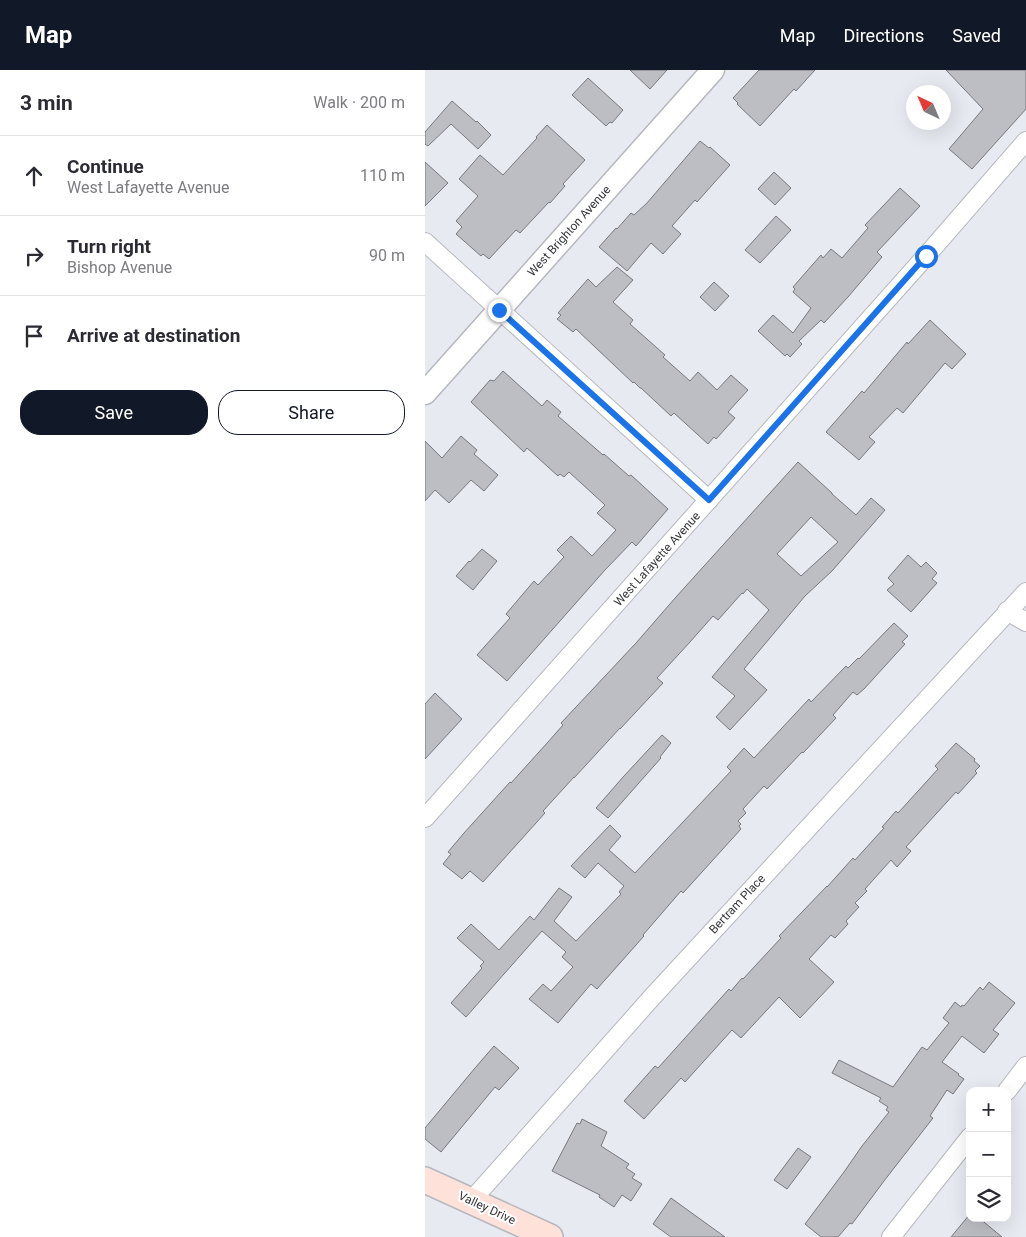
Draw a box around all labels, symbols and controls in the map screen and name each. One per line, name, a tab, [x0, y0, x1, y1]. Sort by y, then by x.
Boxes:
text: Map	[25, 21, 72, 49]
text: Map	[780, 25, 815, 46]
text: Directions	[843, 25, 924, 46]
text: Saved	[952, 25, 1001, 46]
north arrow	[906, 85, 951, 130]
text: 3 min	[20, 91, 73, 115]
text: Walk · 200 m	[313, 93, 405, 112]
text: Continue	[67, 155, 144, 178]
icon: ahead	[20, 162, 48, 190]
text: 110 m	[360, 166, 405, 185]
text: West Lafayette Avenue	[67, 178, 230, 197]
street label: West Brighton Avenue	[525, 183, 613, 279]
text: Turn right	[67, 235, 151, 258]
icon: right	[20, 242, 48, 270]
route start	[915, 245, 938, 268]
text: 90 m	[369, 246, 405, 265]
text: Bishop Avenue	[67, 258, 172, 277]
route end	[488, 299, 511, 322]
icon: arrive	[20, 322, 48, 350]
text: Arrive at destination	[67, 324, 240, 347]
button: Save	[20, 390, 208, 435]
button: Share	[218, 390, 405, 435]
street label: West Lafayette Avenue	[611, 509, 703, 609]
street label: Bertram Place	[706, 872, 768, 936]
map controls	[966, 1087, 1011, 1222]
button: +	[966, 1087, 1011, 1132]
button: −	[966, 1132, 1011, 1177]
button: layers	[966, 1177, 1011, 1222]
street label: Valley Drive	[456, 1189, 518, 1227]

